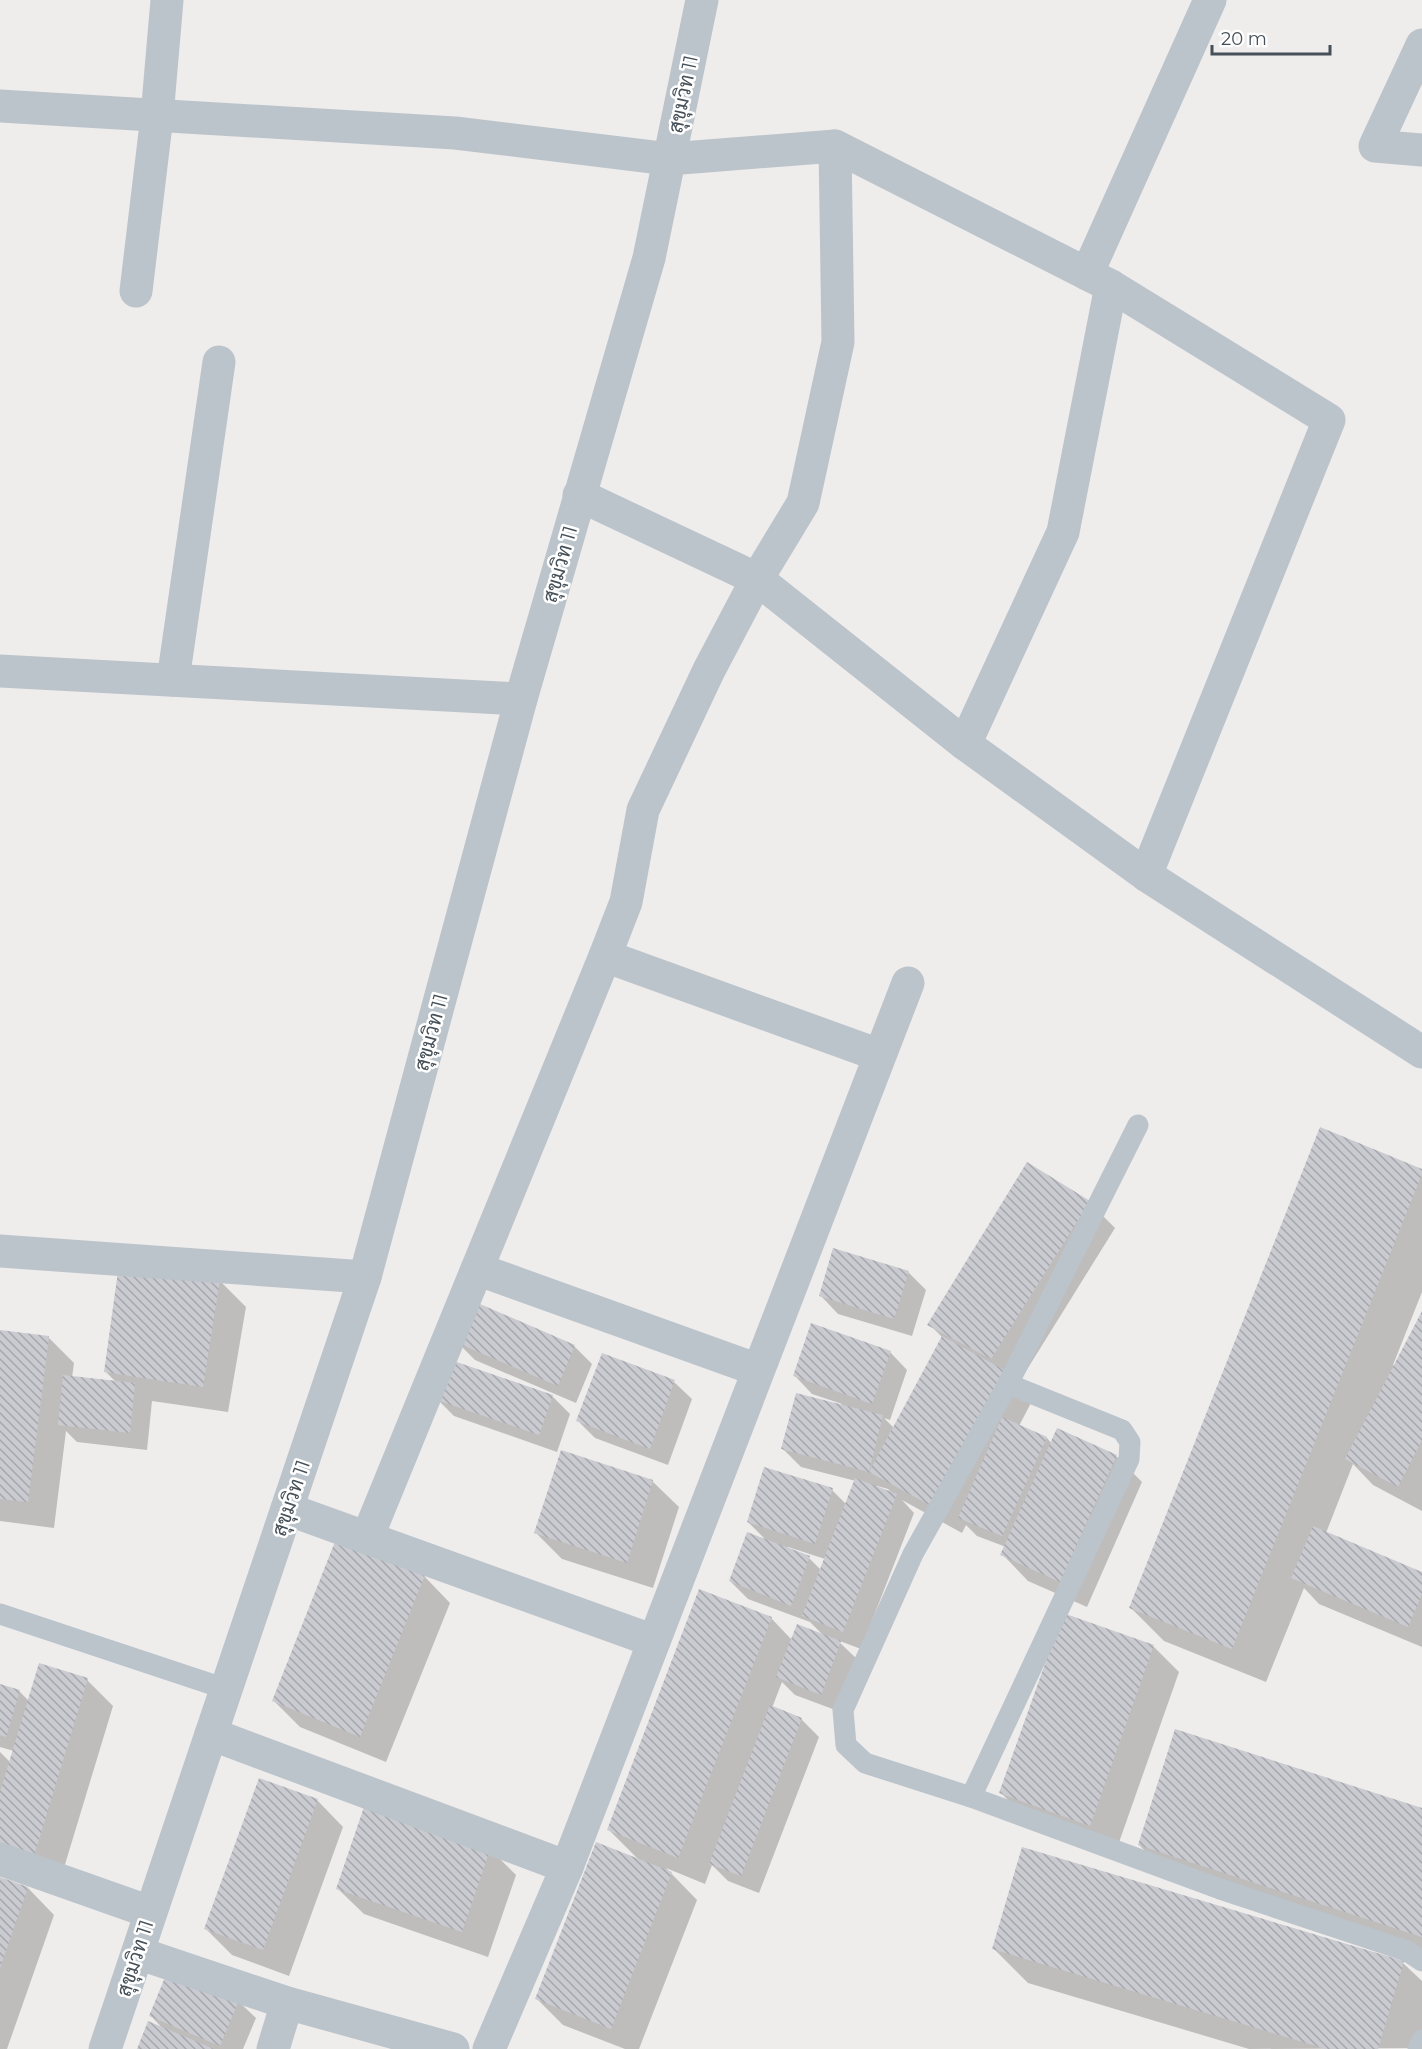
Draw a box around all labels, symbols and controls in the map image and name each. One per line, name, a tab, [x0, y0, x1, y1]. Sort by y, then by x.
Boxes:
scale bar	[1212, 18, 1330, 56]
text: 20 m	[1221, 28, 1267, 50]
street label: สุขุมวิท 11	[663, 53, 705, 135]
street label: สุขุมวิท 11	[538, 523, 584, 606]
street label: สุขุมวิท 11	[409, 991, 455, 1074]
street label: สุขุมวิท 11	[267, 1457, 317, 1540]
street label: สุขุมวิท 11	[111, 1917, 160, 2000]

